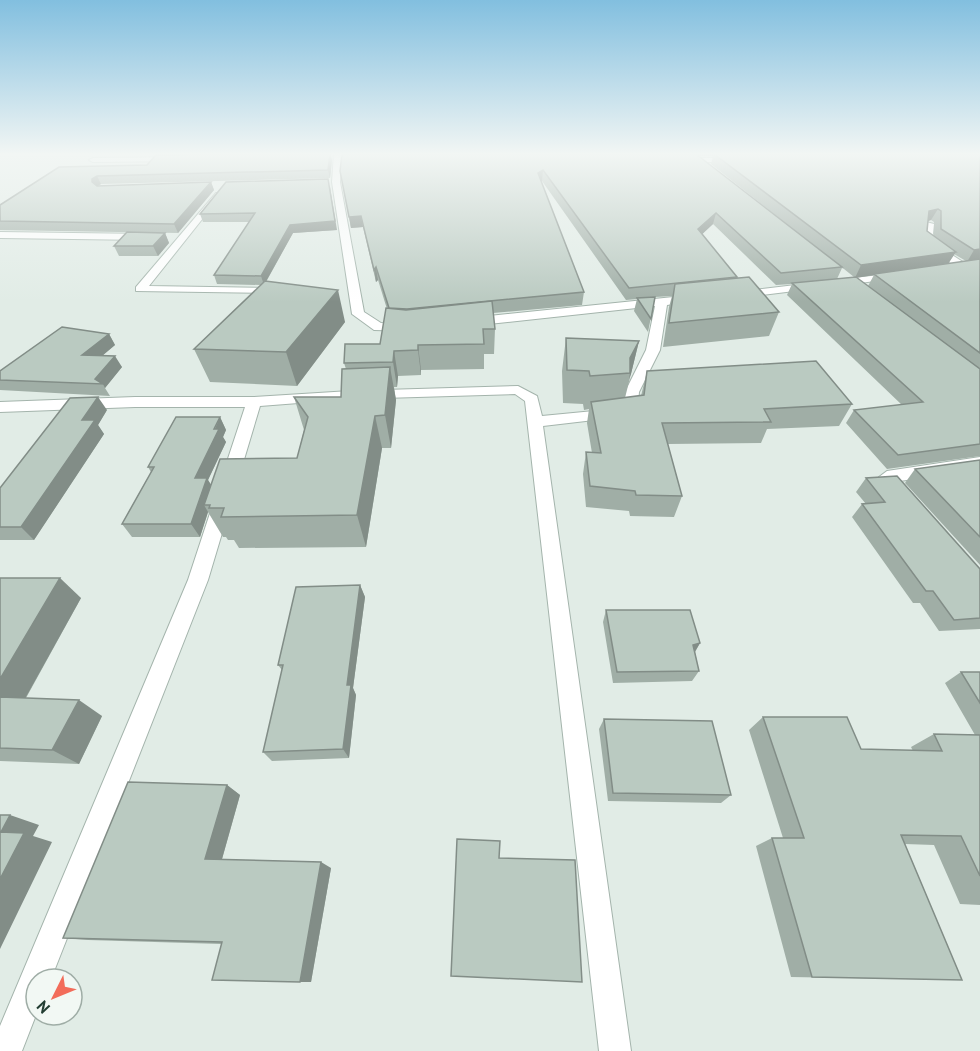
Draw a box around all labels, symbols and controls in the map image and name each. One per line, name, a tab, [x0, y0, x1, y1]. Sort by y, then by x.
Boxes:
north arrow	[24, 967, 84, 1027]
text: N	[32, 997, 54, 1018]

